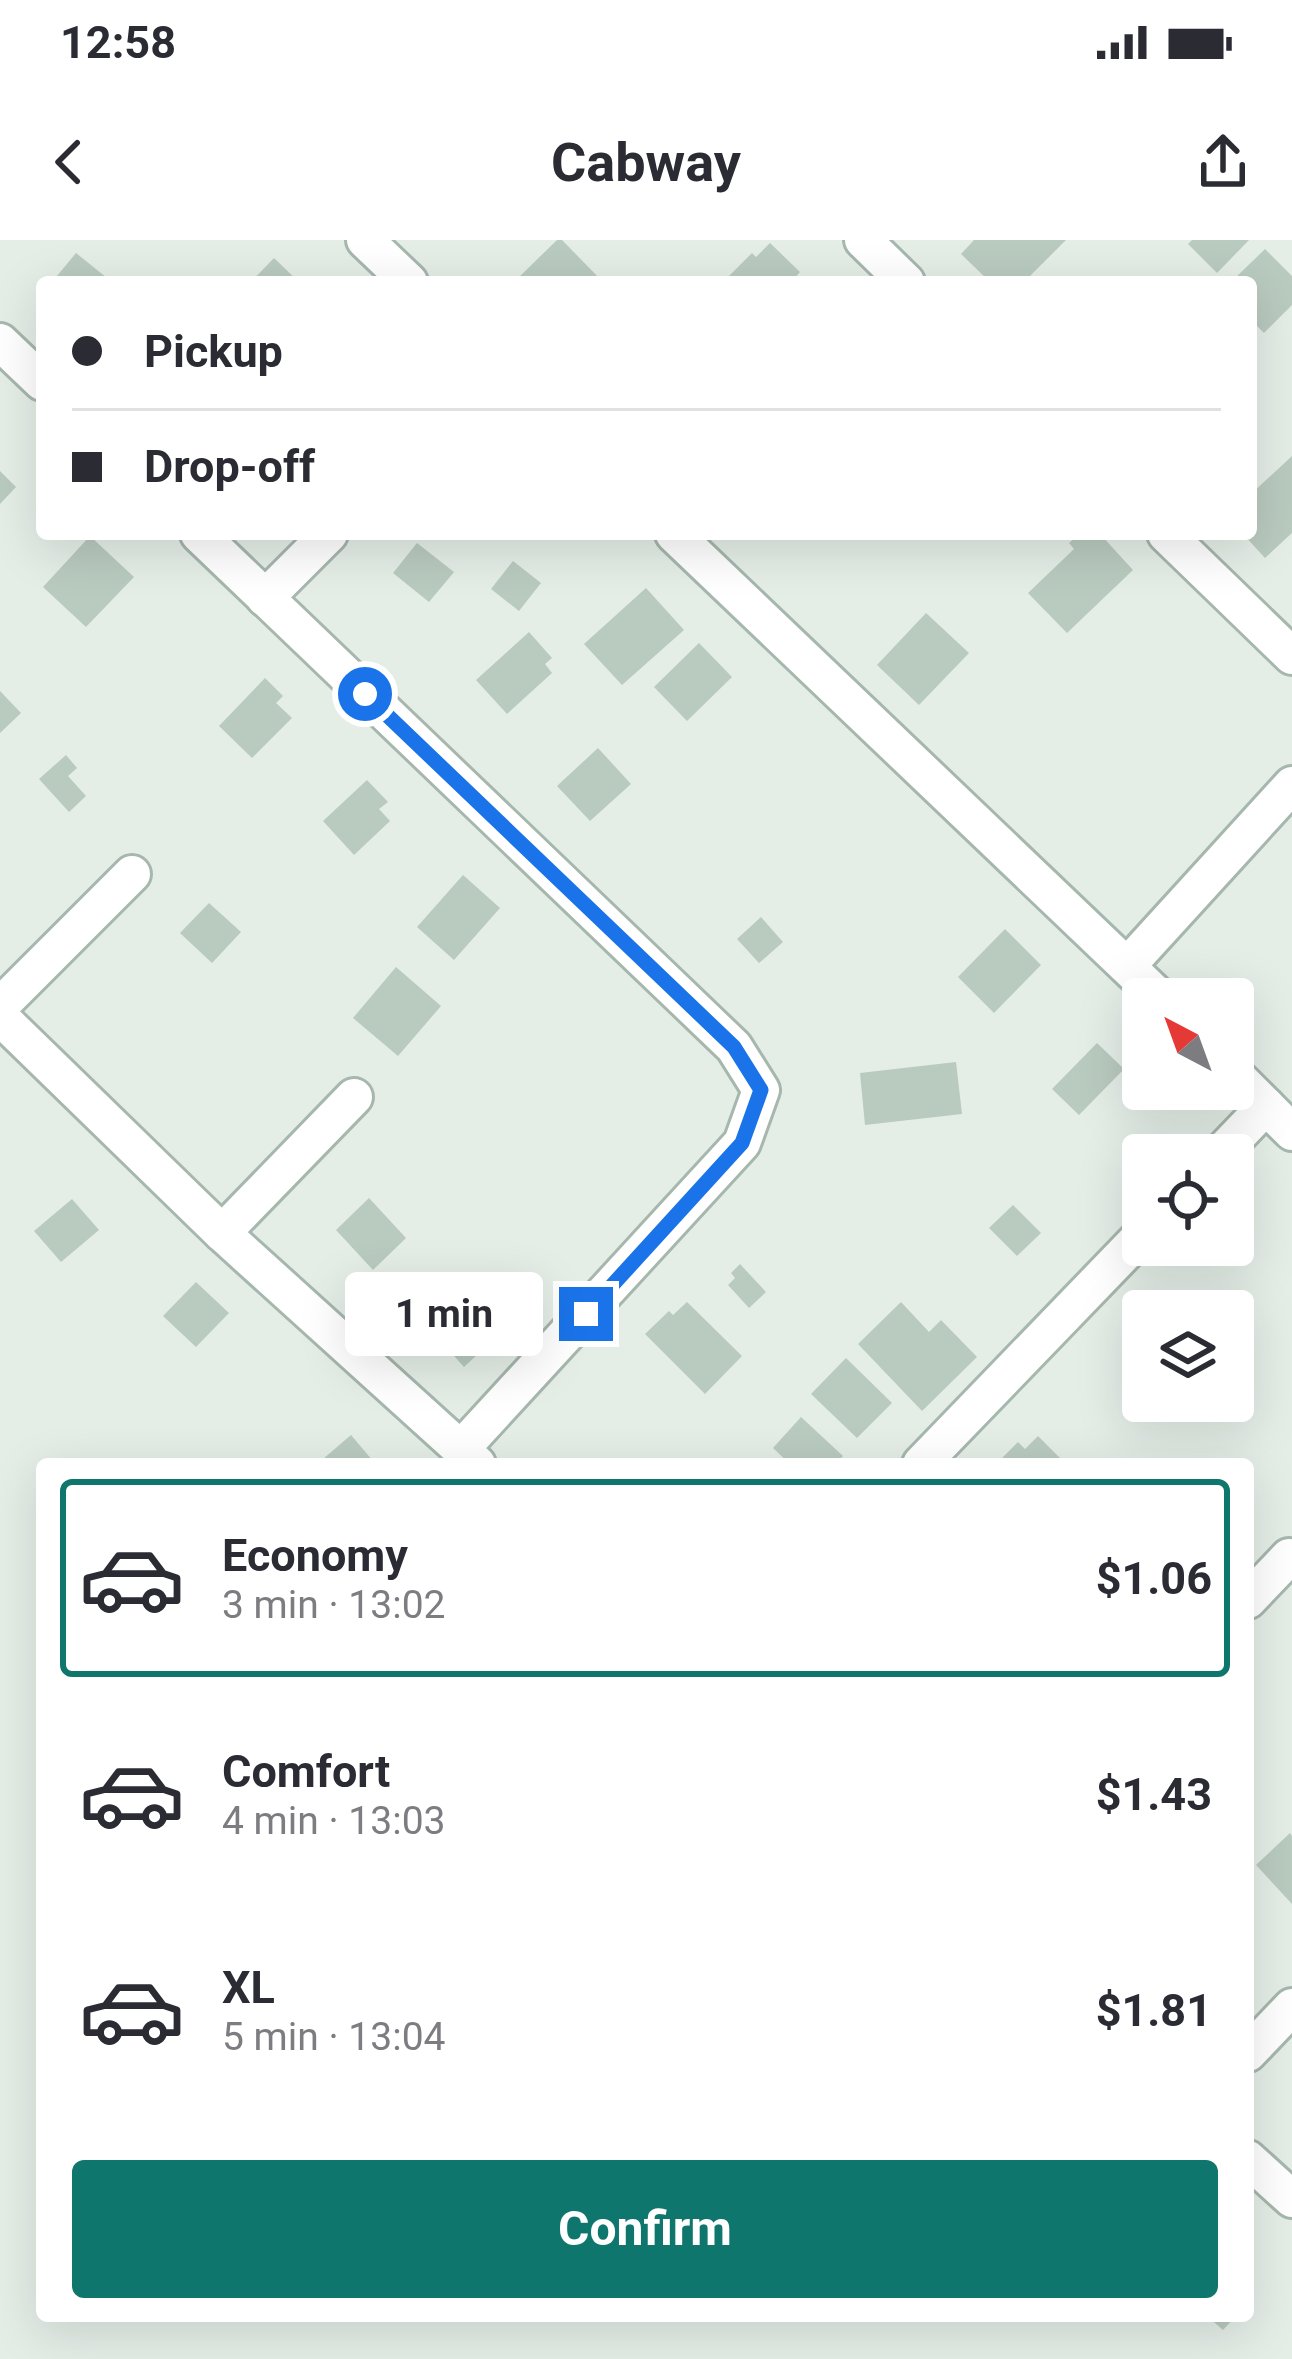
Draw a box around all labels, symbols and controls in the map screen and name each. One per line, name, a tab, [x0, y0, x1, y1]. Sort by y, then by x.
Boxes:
text: 12:58	[60, 16, 176, 69]
icon: back	[36, 129, 102, 195]
icon: share	[1190, 129, 1256, 195]
text: Cabway	[551, 131, 741, 194]
text: Pickup	[144, 325, 283, 378]
text: Drop-off	[144, 440, 315, 493]
route start	[338, 667, 392, 721]
north arrow	[1122, 978, 1254, 1110]
map controls	[1122, 978, 1254, 1422]
button: locate	[1122, 1134, 1254, 1266]
callout: 1 min	[346, 1272, 544, 1356]
route end	[559, 1287, 613, 1341]
button: layers	[1122, 1290, 1254, 1422]
text: 1 min	[395, 1291, 493, 1337]
icon: car	[78, 1524, 186, 1632]
text: Economy	[222, 1529, 408, 1582]
text: $1.06	[1096, 1552, 1212, 1605]
text: 3 min · 13:02	[222, 1582, 445, 1628]
icon: car	[78, 1740, 186, 1848]
text: Comfort	[222, 1745, 390, 1798]
text: $1.43	[1096, 1768, 1212, 1821]
text: 4 min · 13:03	[222, 1798, 445, 1844]
icon: car	[78, 1956, 186, 2064]
text: XL	[222, 1961, 275, 2014]
text: $1.81	[1096, 1984, 1212, 2037]
text: 5 min · 13:04	[222, 2014, 445, 2060]
button: Confirm	[72, 2160, 1218, 2298]

